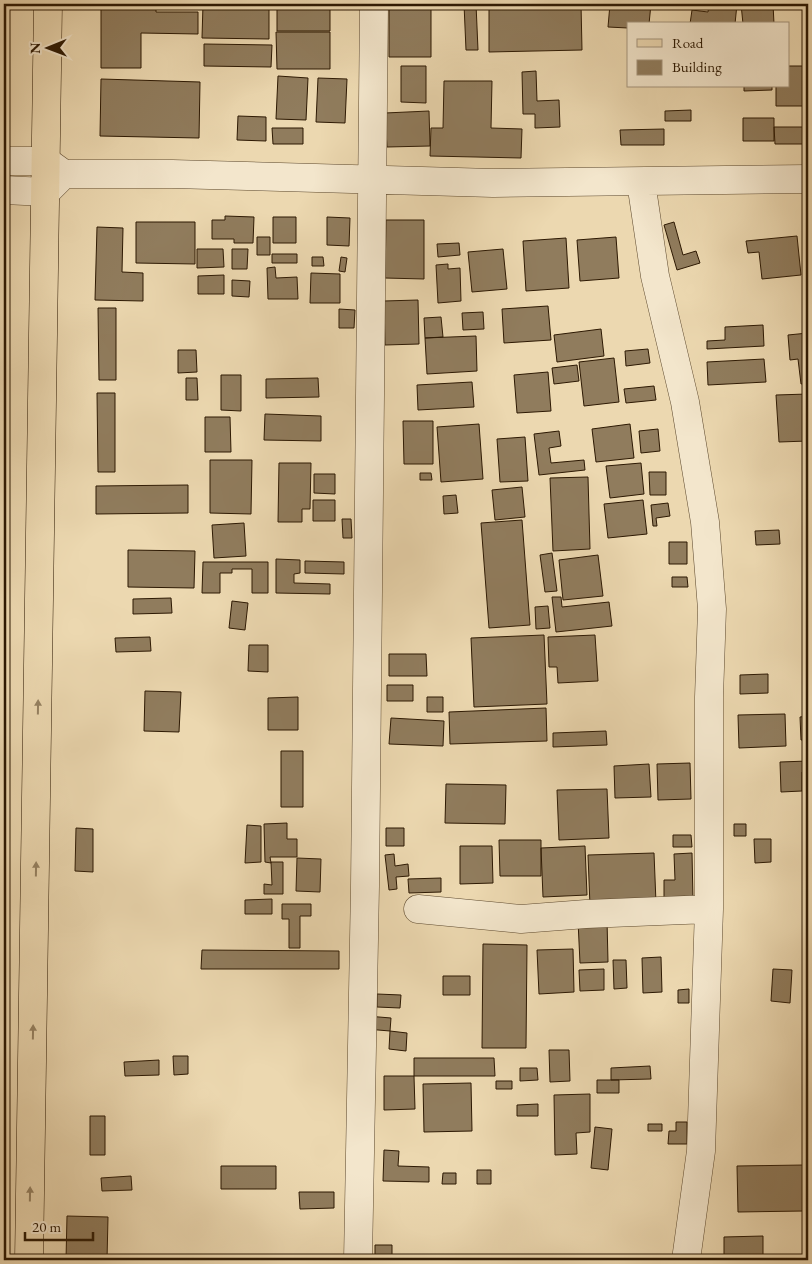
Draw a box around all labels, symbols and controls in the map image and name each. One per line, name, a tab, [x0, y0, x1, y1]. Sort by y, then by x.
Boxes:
north arrow	[22, 22, 72, 72]
legend	[627, 22, 790, 88]
text: Road	[672, 33, 704, 52]
text: N	[26, 42, 44, 54]
text: Building	[672, 57, 722, 76]
one-way arrow	[34, 698, 42, 714]
one-way arrow	[32, 861, 40, 877]
one-way arrow	[29, 1023, 37, 1039]
one-way arrow	[26, 1186, 34, 1202]
scale bar	[25, 1209, 92, 1241]
text: 20 m	[32, 1217, 61, 1236]

